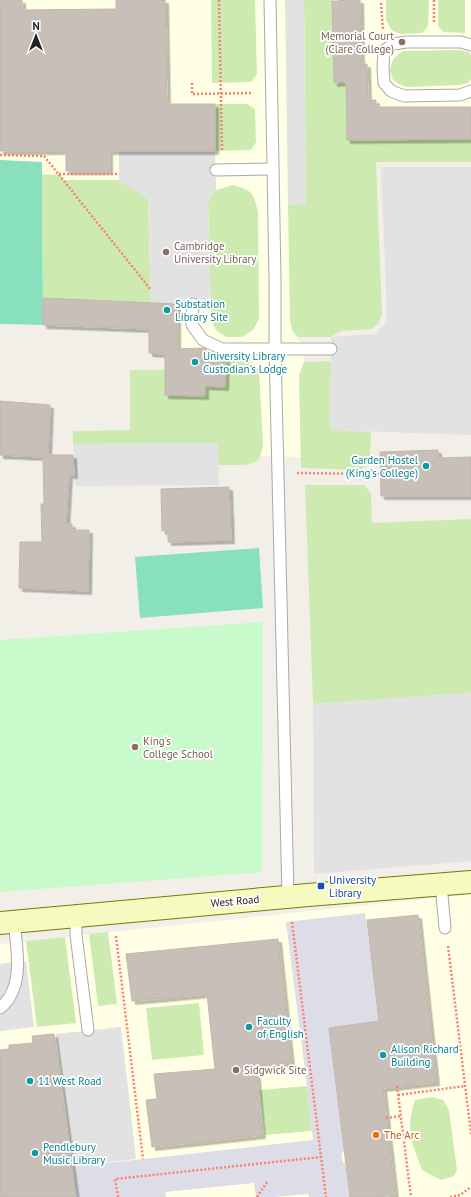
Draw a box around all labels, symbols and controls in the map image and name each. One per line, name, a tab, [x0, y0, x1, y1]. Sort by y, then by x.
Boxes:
north arrow	[16, 16, 56, 56]
text: N	[32, 19, 40, 33]
place label: Memorial Court (Clare College)	[321, 29, 394, 56]
marker: Memorial Court (Clare College)	[397, 37, 407, 47]
place label: Cambridge University Library	[174, 239, 257, 266]
marker: Cambridge University Library	[161, 247, 171, 257]
place label: Substation Library Site	[175, 297, 229, 324]
marker: Substation Library Site	[162, 305, 172, 315]
place label: University Library Custodian's Lodge	[203, 349, 288, 376]
marker: University Library Custodian's Lodge	[190, 357, 200, 367]
place label: Garden Hostel (King's College)	[346, 453, 419, 480]
marker: Garden Hostel (King's College)	[421, 461, 431, 471]
place label: King's College School	[143, 734, 214, 761]
marker: King's College School	[130, 742, 140, 752]
place label: University Library	[329, 873, 377, 900]
marker: University Library	[316, 881, 326, 891]
street label: West Road	[210, 892, 260, 910]
place label: Faculty of English	[257, 1014, 304, 1041]
marker: Faculty of English	[244, 1022, 254, 1032]
place label: Alison Richard Building	[391, 1042, 459, 1069]
marker: Alison Richard Building	[378, 1050, 388, 1060]
place label: Sidgwick Site	[244, 1063, 307, 1077]
marker: Sidgwick Site	[231, 1065, 241, 1075]
place label: 11 West Road	[38, 1074, 102, 1088]
marker: 11 West Road	[25, 1076, 35, 1086]
place label: The Arc	[384, 1128, 419, 1142]
marker: The Arc	[371, 1130, 381, 1140]
place label: Pendlebury Music Library	[43, 1140, 106, 1167]
marker: Pendlebury Music Library	[30, 1148, 40, 1158]

